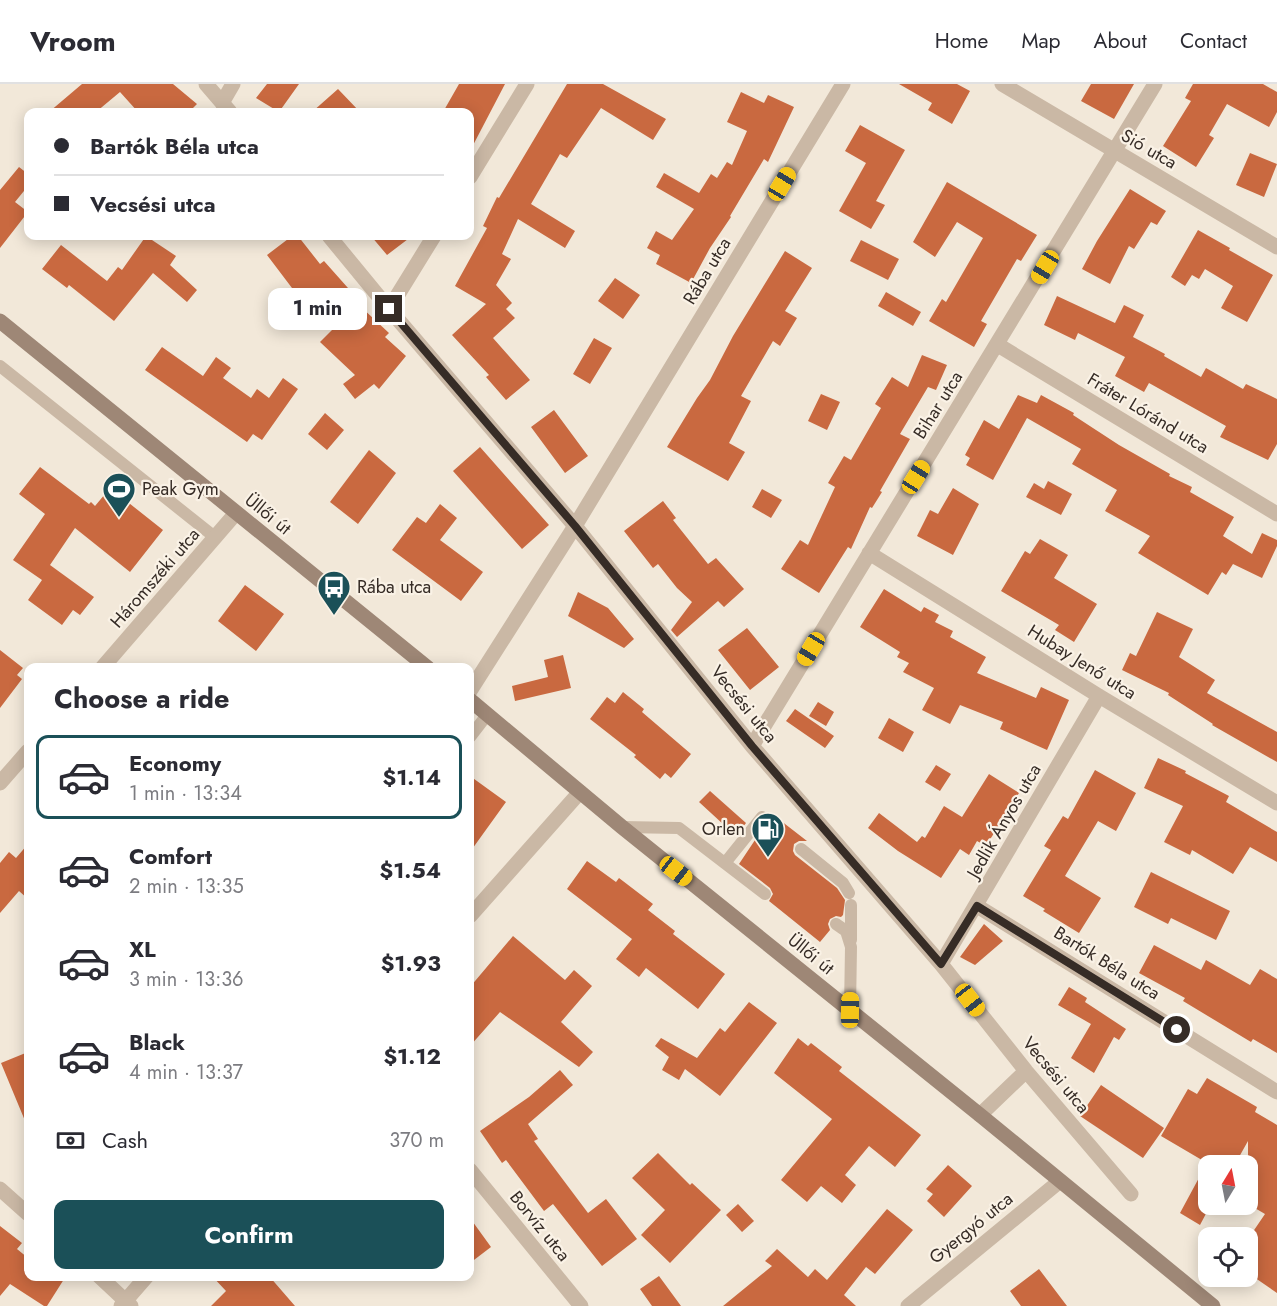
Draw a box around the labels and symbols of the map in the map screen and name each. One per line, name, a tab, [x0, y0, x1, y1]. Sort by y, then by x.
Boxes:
street label: Sió utca	[1116, 123, 1182, 175]
car	[765, 164, 799, 204]
street label: Rába utca	[677, 233, 737, 309]
car	[1028, 247, 1062, 287]
callout: 1 min	[269, 288, 368, 330]
route end	[375, 295, 402, 322]
street label: Bihar utca	[907, 366, 969, 444]
street label: Fráter Lóránd utca	[1082, 366, 1214, 460]
car	[899, 457, 933, 497]
sports icon: Peak Gym	[101, 471, 137, 518]
place label: Peak Gym	[142, 476, 219, 502]
street label: Üllői út	[239, 487, 297, 541]
street label: Háromszéki utca	[104, 522, 206, 634]
bus stop icon: Rába utca	[316, 569, 352, 616]
place label: Rába utca	[357, 574, 431, 600]
street label: Hubay Jenő utca	[1023, 618, 1141, 706]
car	[794, 629, 828, 669]
street label: Vecsési utca	[705, 660, 783, 748]
street label: Jedlik Ányos utca	[960, 759, 1047, 885]
fuel station icon: Orlen	[750, 811, 786, 858]
place label: Orlen	[702, 816, 745, 842]
car	[656, 853, 696, 889]
street label: Bartók Béla utca	[1049, 920, 1165, 1006]
street label: Üllői út	[782, 927, 840, 981]
car	[952, 980, 988, 1020]
car	[841, 992, 859, 1028]
route start	[1163, 1016, 1190, 1043]
street label: Vecsési utca	[1016, 1031, 1096, 1119]
north arrow	[1198, 1155, 1258, 1215]
street label: Borvíz utca	[503, 1185, 577, 1267]
street label: Gyergyó utca	[923, 1186, 1019, 1270]

